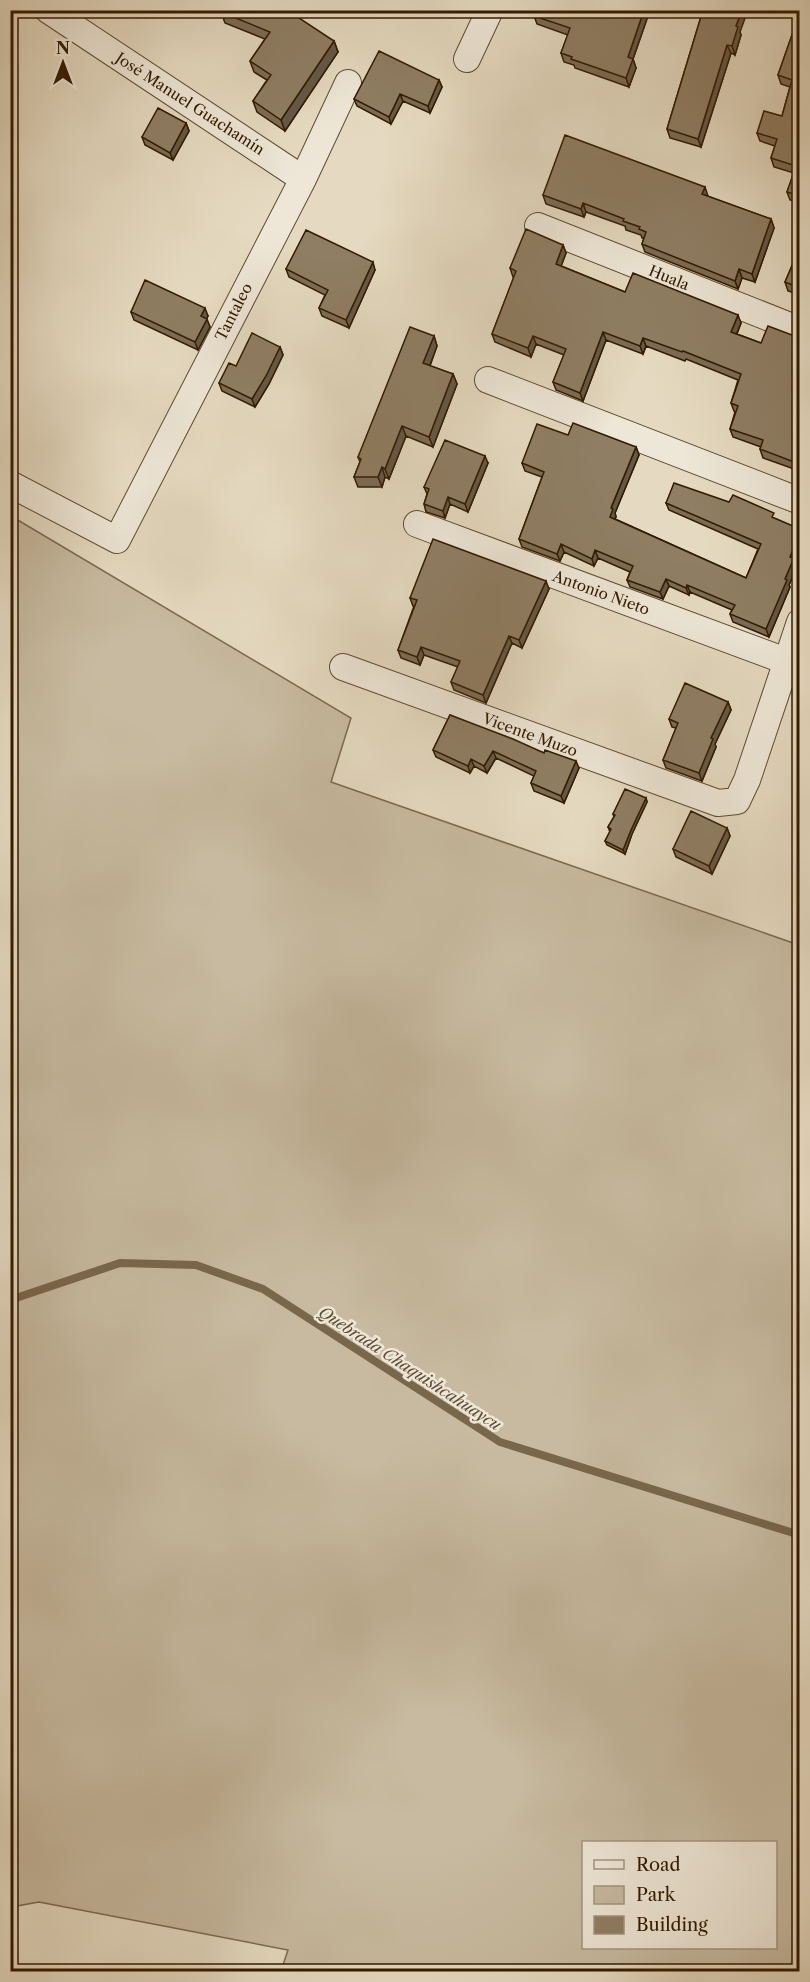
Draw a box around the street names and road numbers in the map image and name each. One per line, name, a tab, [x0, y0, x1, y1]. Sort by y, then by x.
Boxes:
street label: José Manuel Guachamín	[110, 47, 269, 159]
street label: Huala	[646, 261, 692, 294]
street label: Tantaleo	[211, 280, 256, 344]
street label: Antonio Nieto	[549, 566, 652, 619]
street label: Vicente Muzo	[479, 708, 580, 761]

